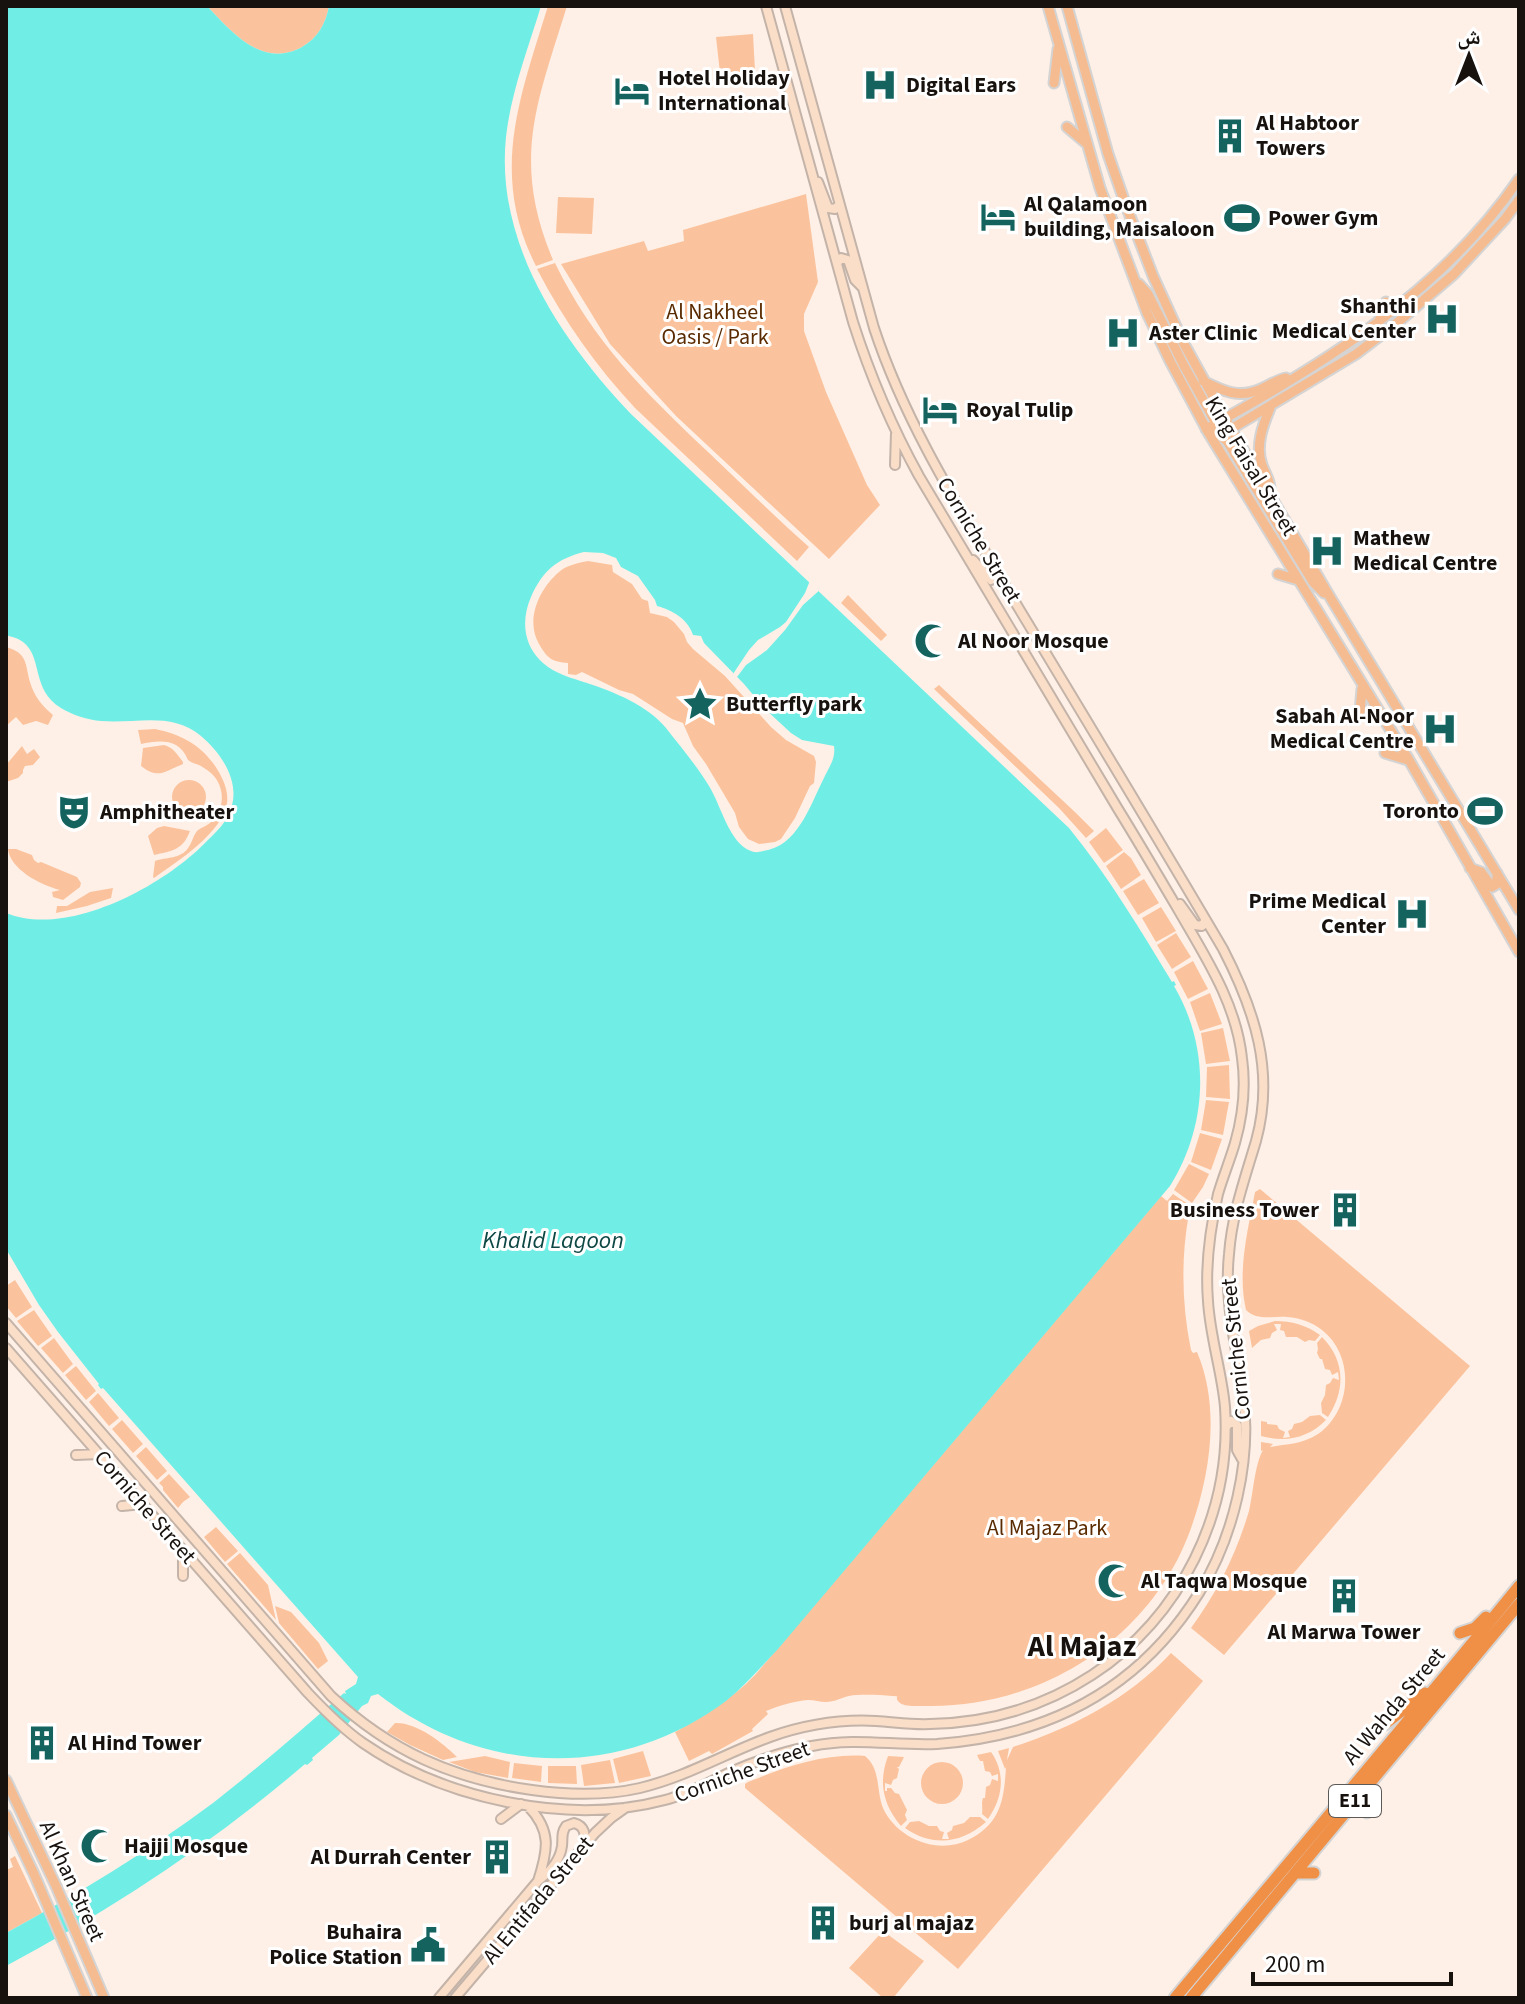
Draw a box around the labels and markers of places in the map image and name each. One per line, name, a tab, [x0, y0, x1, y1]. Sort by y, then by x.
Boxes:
place label: Hotel Holiday International	[658, 62, 790, 119]
hospital icon: Digital Ears	[861, 66, 899, 104]
place label: Digital Ears	[906, 69, 1016, 101]
hotel icon: Hotel Holiday International	[613, 72, 651, 110]
place label: Al Habtoor Towers	[1255, 107, 1359, 164]
building icon: Al Habtoor Towers	[1211, 117, 1249, 155]
place label: Al Qalamoon building, Maisaloon	[1023, 188, 1215, 245]
hotel icon: Al Qalamoon building, Maisaloon	[979, 198, 1017, 236]
sports icon: Power Gym	[1223, 199, 1261, 237]
place label: Power Gym	[1268, 202, 1378, 234]
place label: Shanthi Medical Center	[1272, 290, 1416, 347]
hospital icon: Shanthi Medical Center	[1423, 300, 1461, 338]
hospital icon: Aster Clinic	[1104, 314, 1142, 352]
place label: Aster Clinic	[1148, 317, 1258, 349]
hotel icon: Royal Tulip	[921, 391, 959, 429]
place label: Royal Tulip	[966, 394, 1073, 426]
place label: Mathew Medical Centre	[1353, 522, 1497, 579]
hospital icon: Mathew Medical Centre	[1308, 532, 1346, 570]
mosque icon: Al Noor Mosque	[913, 622, 951, 660]
place label: Al Noor Mosque	[957, 625, 1109, 657]
place icon: Butterfly park	[681, 685, 719, 723]
place label: Butterfly park	[726, 688, 862, 720]
place label: Sabah Al-Noor Medical Centre	[1270, 700, 1414, 757]
hospital icon: Sabah Al-Noor Medical Centre	[1421, 710, 1459, 748]
sports icon: Toronto	[1466, 792, 1504, 830]
theatre icon: Amphitheater	[55, 793, 93, 831]
place label: Toronto	[1383, 795, 1459, 827]
place label: Amphitheater	[99, 796, 234, 828]
place label: Prime Medical Center	[1249, 885, 1387, 942]
hospital icon: Prime Medical Center	[1393, 895, 1431, 933]
building icon: Business Tower	[1326, 1191, 1364, 1229]
place label: Business Tower	[1170, 1194, 1319, 1226]
mosque icon: Al Taqwa Mosque	[1096, 1562, 1134, 1600]
place label: Al Taqwa Mosque	[1140, 1565, 1307, 1597]
building icon: Al Marwa Tower	[1325, 1577, 1363, 1615]
place label: Al Marwa Tower	[1266, 1616, 1421, 1648]
building icon: Al Hind Tower	[23, 1724, 61, 1762]
place label: Al Hind Tower	[67, 1727, 202, 1759]
mosque icon: Hajji Mosque	[79, 1827, 117, 1865]
place label: Hajji Mosque	[124, 1830, 248, 1862]
building icon: Al Durrah Center	[478, 1838, 516, 1876]
place label: Al Durrah Center	[310, 1841, 471, 1873]
building icon: burj al majaz	[804, 1904, 842, 1942]
place label: burj al majaz	[849, 1907, 974, 1939]
place label: Buhaira Police Station	[269, 1916, 402, 1973]
public building icon: Buhaira Police Station	[409, 1926, 447, 1964]

